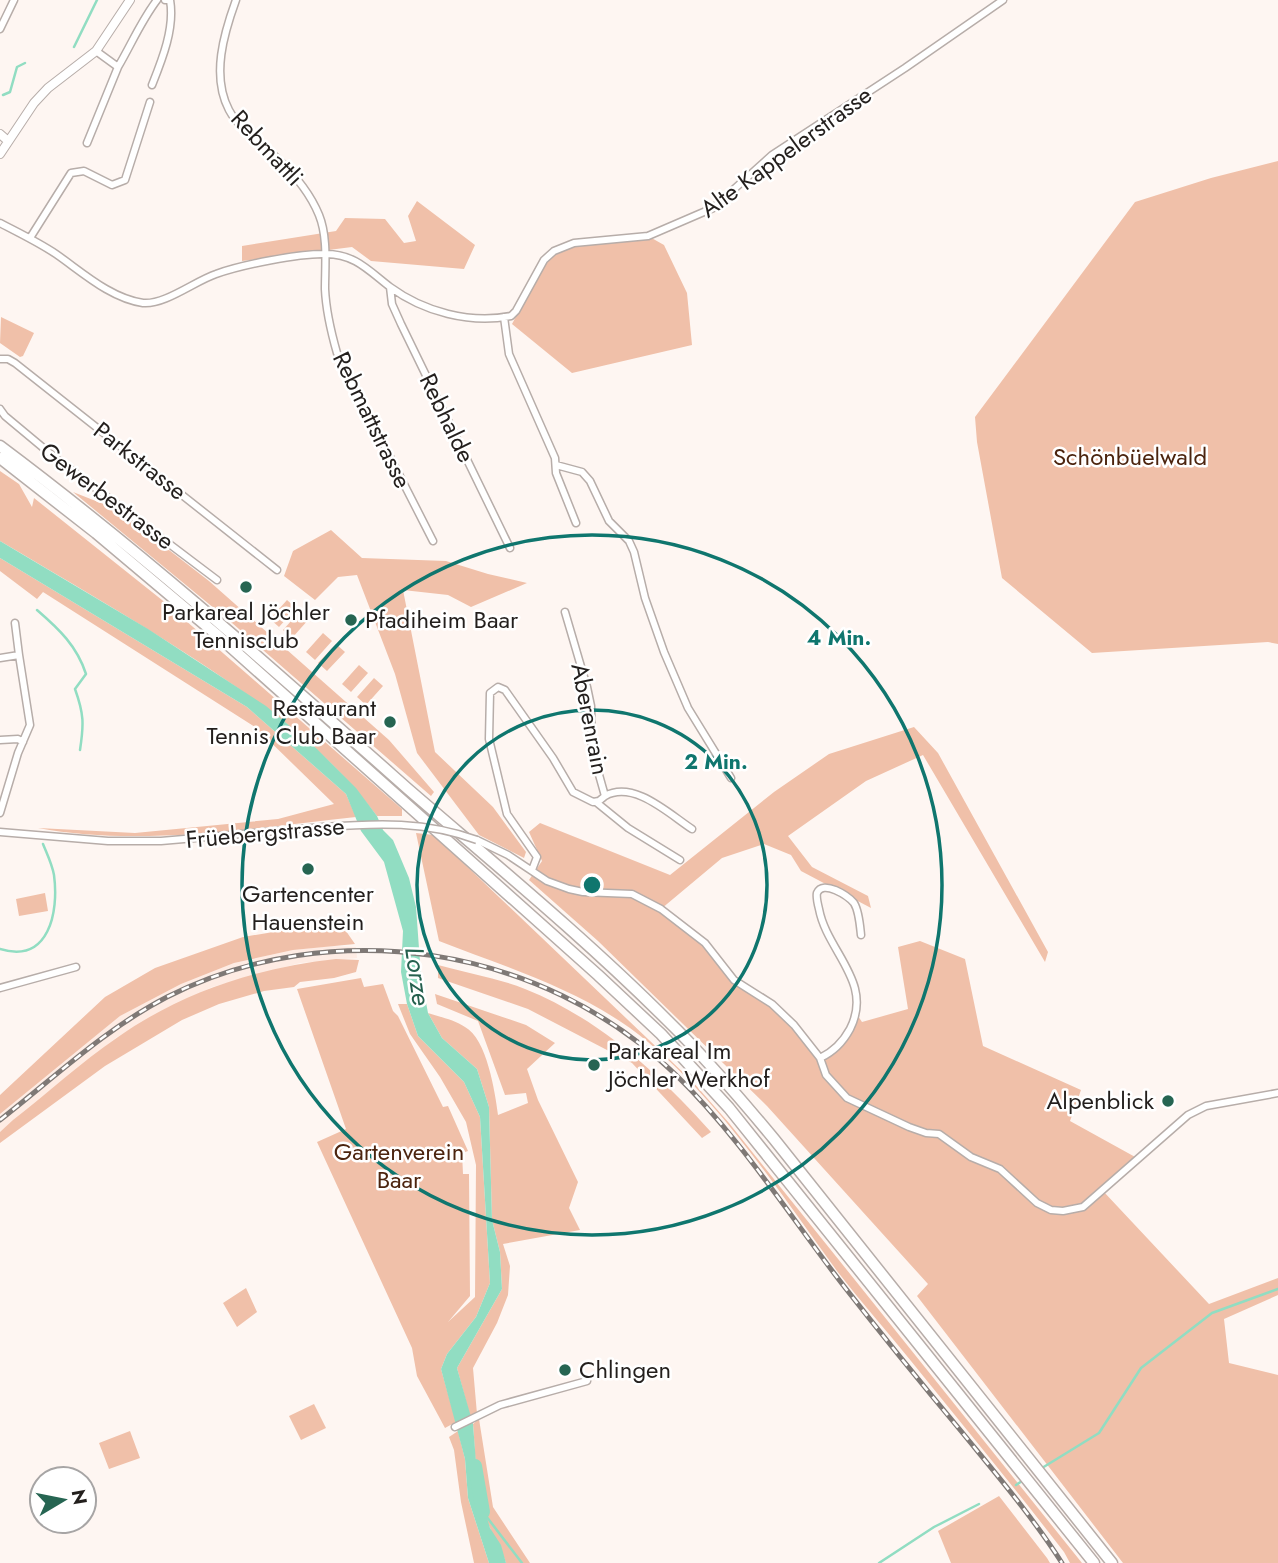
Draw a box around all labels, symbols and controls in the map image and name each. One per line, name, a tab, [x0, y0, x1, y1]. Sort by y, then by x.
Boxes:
street label: Alte Kappelerstrasse	[693, 77, 879, 226]
street label: Rebmattli	[223, 102, 312, 194]
street label: Rebmattstrasse	[324, 346, 421, 494]
street label: Rebhalde	[411, 367, 484, 468]
street label: Parkstrasse	[86, 413, 194, 508]
street label: Gewerbestrasse	[33, 433, 182, 558]
park label: Schönbüelwald	[1053, 439, 1207, 474]
marker: Parkareal Jöchler Tennisclub	[238, 579, 254, 595]
place label: Parkareal Jöchler Tennisclub	[162, 594, 331, 657]
place label: Pfadiheim Baar	[365, 602, 519, 637]
marker: Pfadiheim Baar	[343, 612, 359, 628]
text: 4 Min.	[807, 623, 871, 653]
street label: Aberenrain	[563, 660, 618, 778]
place label: Restaurant Tennis Club Baar	[206, 690, 377, 753]
marker: Restaurant Tennis Club Baar	[382, 714, 398, 730]
text: 2 Min.	[684, 747, 748, 777]
street label: Früebergstrasse	[184, 808, 346, 857]
marker: Gartencenter Hauenstein	[300, 861, 316, 877]
centre of rings	[580, 873, 604, 897]
place label: Gartencenter Hauenstein	[242, 876, 375, 939]
water label: Lorze	[395, 944, 441, 1008]
place label: Parkareal Im Jöchler Werkhof	[605, 1033, 771, 1096]
marker: Parkareal Im Jöchler Werkhof	[586, 1057, 602, 1073]
place label: Alpenblick	[1047, 1083, 1154, 1118]
marker: Alpenblick	[1160, 1093, 1176, 1109]
park label: Gartenverein Baar	[334, 1134, 464, 1197]
place label: Chlingen	[579, 1352, 671, 1387]
marker: Chlingen	[557, 1362, 573, 1378]
north arrow	[28, 1465, 98, 1535]
text: N	[65, 1487, 94, 1507]

